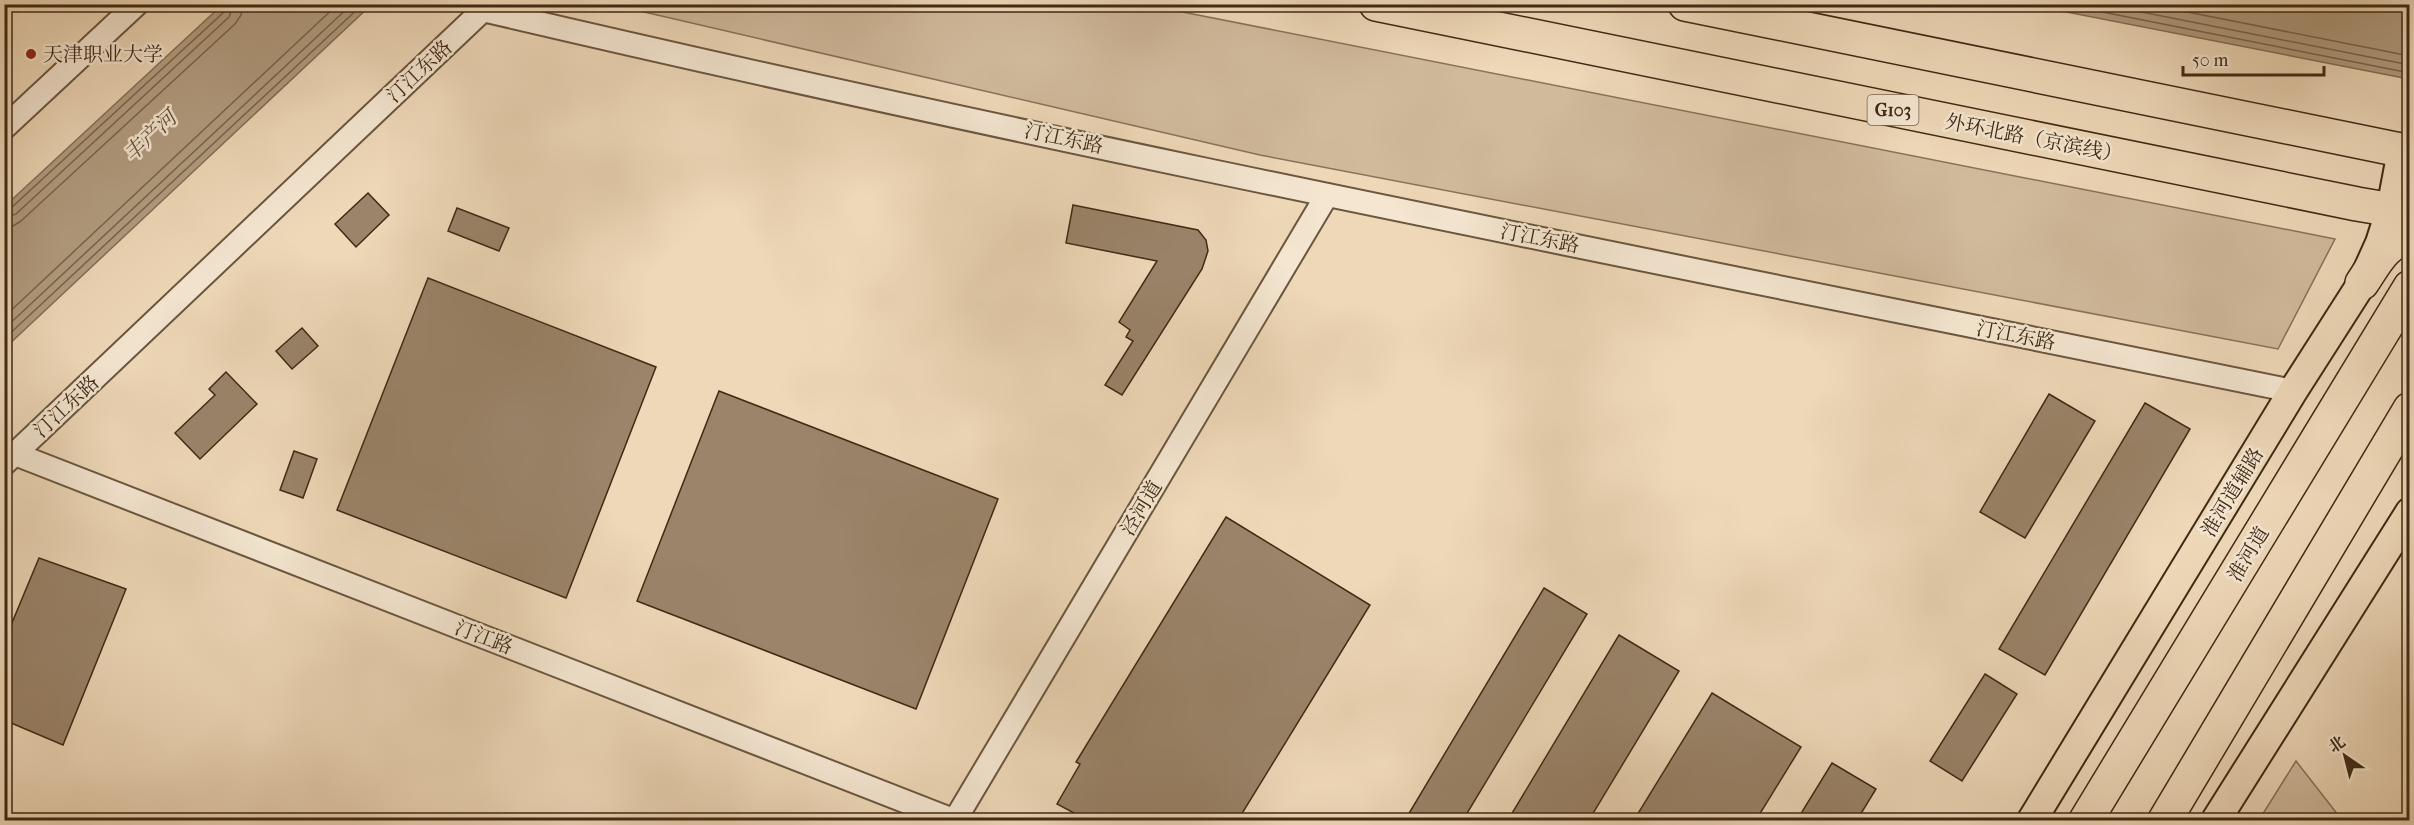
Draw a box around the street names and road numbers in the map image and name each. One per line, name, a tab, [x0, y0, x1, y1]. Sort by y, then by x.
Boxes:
street label: 汀江东路	[382, 36, 456, 107]
road number: G103	[1868, 95, 1918, 125]
street label: 外环北路（京滨线）	[1943, 110, 2124, 167]
street label: 汀江东路	[1022, 119, 1105, 158]
street label: 汀江东路	[1498, 220, 1581, 257]
street label: 汀江东路	[1974, 317, 2057, 354]
street label: 汀江东路	[29, 371, 103, 442]
street label: 淮河道辅路	[2197, 443, 2268, 541]
street label: 泾河道	[1116, 477, 1167, 540]
street label: 淮河道	[2223, 523, 2274, 586]
street label: 汀江路	[452, 616, 516, 659]

